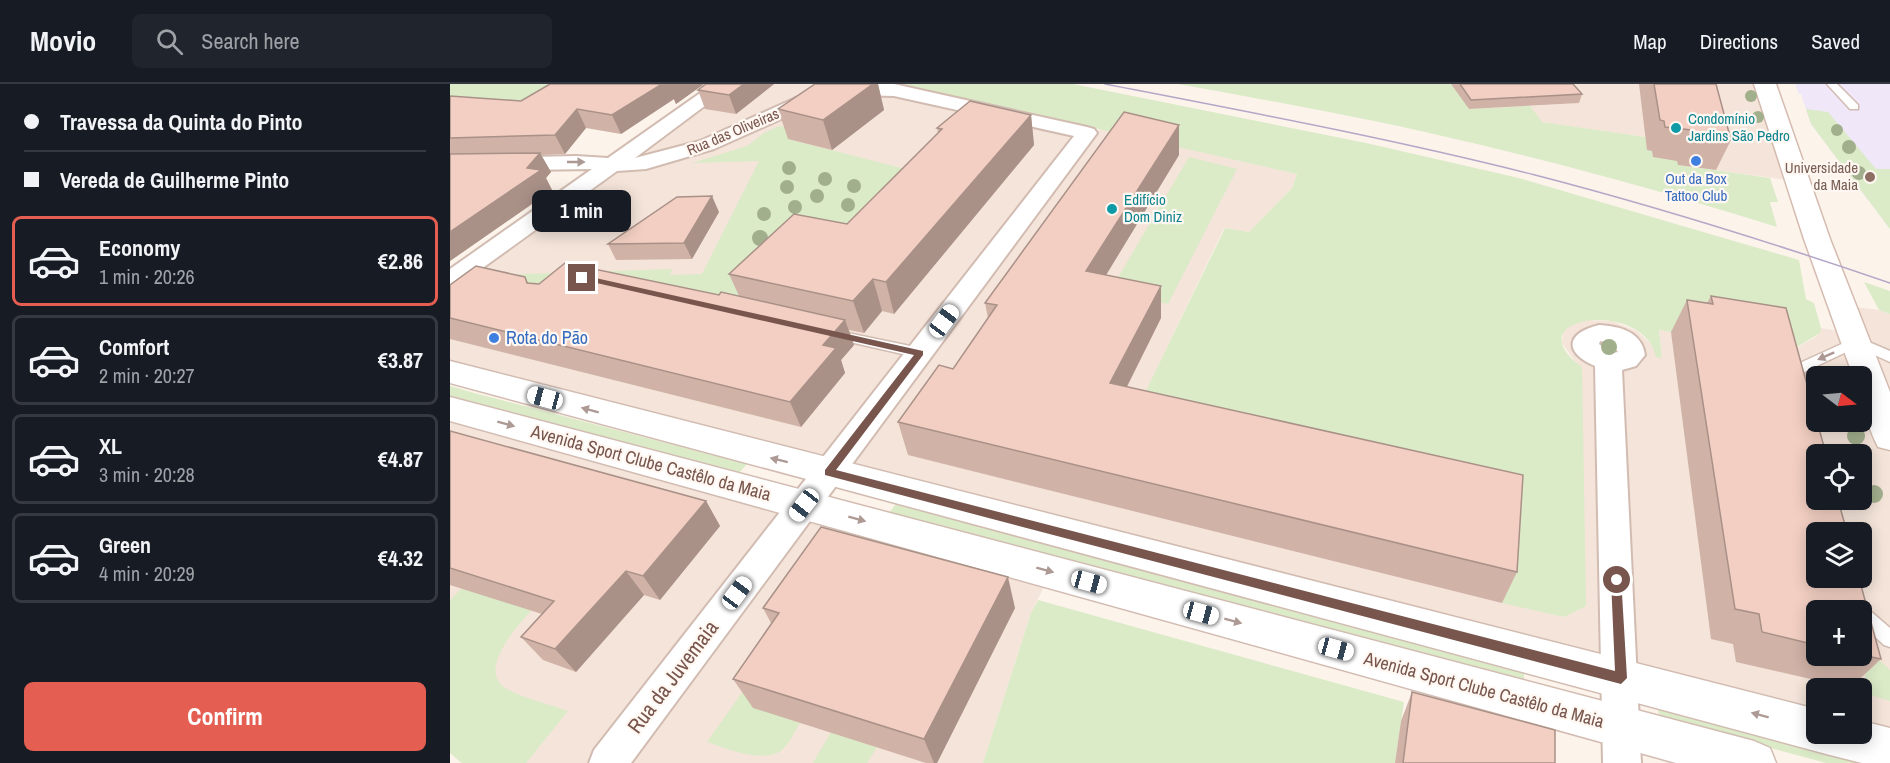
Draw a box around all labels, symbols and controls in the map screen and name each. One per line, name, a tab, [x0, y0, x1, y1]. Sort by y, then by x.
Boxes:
search box	[132, 14, 552, 68]
text: Movio	[30, 22, 96, 60]
icon: search	[153, 25, 186, 58]
text: Search here	[201, 26, 300, 56]
text: Map	[1633, 27, 1667, 56]
text: Directions	[1700, 27, 1778, 56]
text: Saved	[1811, 27, 1860, 56]
street label: Rua das Oliveiras	[683, 103, 782, 160]
text: Travessa da Quinta do Pinto	[60, 107, 303, 137]
place label: Condomínio Jardins São Pedro	[1688, 108, 1790, 146]
marker: Condomínio Jardins São Pedro	[1669, 121, 1683, 135]
marker: Out da Box Tattoo Club	[1689, 154, 1703, 168]
one-way arrow	[566, 157, 585, 167]
place label: Universidade da Maia	[1785, 157, 1858, 195]
text: Vereda de Guilherme Pinto	[60, 165, 289, 195]
place label: Out da Box Tattoo Club	[1665, 168, 1728, 206]
marker: Universidade da Maia	[1863, 170, 1877, 184]
place label: Edifício Dom Diniz	[1124, 189, 1182, 227]
callout: 1 min	[532, 191, 632, 233]
text: 1 min	[560, 197, 603, 224]
marker: Edifício Dom Diniz	[1105, 202, 1119, 216]
text: Economy	[99, 233, 180, 263]
icon: car	[27, 234, 81, 288]
text: €2.86	[378, 246, 423, 276]
text: 1 min · 20:26	[99, 263, 195, 290]
route end	[568, 264, 595, 291]
car	[926, 301, 962, 341]
place label: Rota do Pão	[506, 325, 588, 350]
marker: Rota do Pão	[487, 331, 501, 345]
text: Comfort	[99, 332, 169, 362]
icon: car	[27, 333, 81, 387]
text: €3.87	[378, 345, 423, 375]
one-way arrow	[1817, 352, 1835, 361]
text: 2 min · 20:27	[99, 362, 195, 389]
north arrow	[1806, 366, 1872, 432]
map controls	[1806, 366, 1872, 744]
car	[525, 385, 565, 411]
one-way arrow	[581, 405, 599, 415]
street label: Avenida Sport Clube Castêlo da Maia	[527, 418, 774, 507]
one-way arrow	[498, 420, 516, 429]
text: XL	[99, 431, 122, 461]
icon: car	[27, 432, 81, 486]
text: €4.87	[378, 444, 423, 474]
button: locate	[1806, 444, 1872, 510]
one-way arrow	[770, 454, 788, 464]
text: 3 min · 20:28	[99, 461, 195, 488]
car	[786, 485, 822, 525]
one-way arrow	[848, 515, 866, 524]
button: layers	[1806, 522, 1872, 588]
text: Green	[99, 530, 151, 560]
icon: car	[27, 531, 81, 585]
text: €4.32	[378, 543, 423, 573]
text: 4 min · 20:29	[99, 560, 195, 587]
one-way arrow	[1036, 566, 1054, 576]
route start	[1603, 566, 1630, 593]
car	[1069, 569, 1109, 595]
car	[719, 573, 755, 613]
car	[1181, 600, 1221, 626]
button: +	[1806, 600, 1872, 666]
street label: Rua da Juvemaia	[620, 614, 725, 739]
one-way arrow	[1224, 617, 1242, 627]
car	[1316, 636, 1356, 662]
street label: Avenida Sport Clube Castêlo da Maia	[1360, 645, 1607, 734]
button: −	[1806, 678, 1872, 744]
button: Confirm	[24, 682, 426, 751]
one-way arrow	[1751, 710, 1769, 719]

